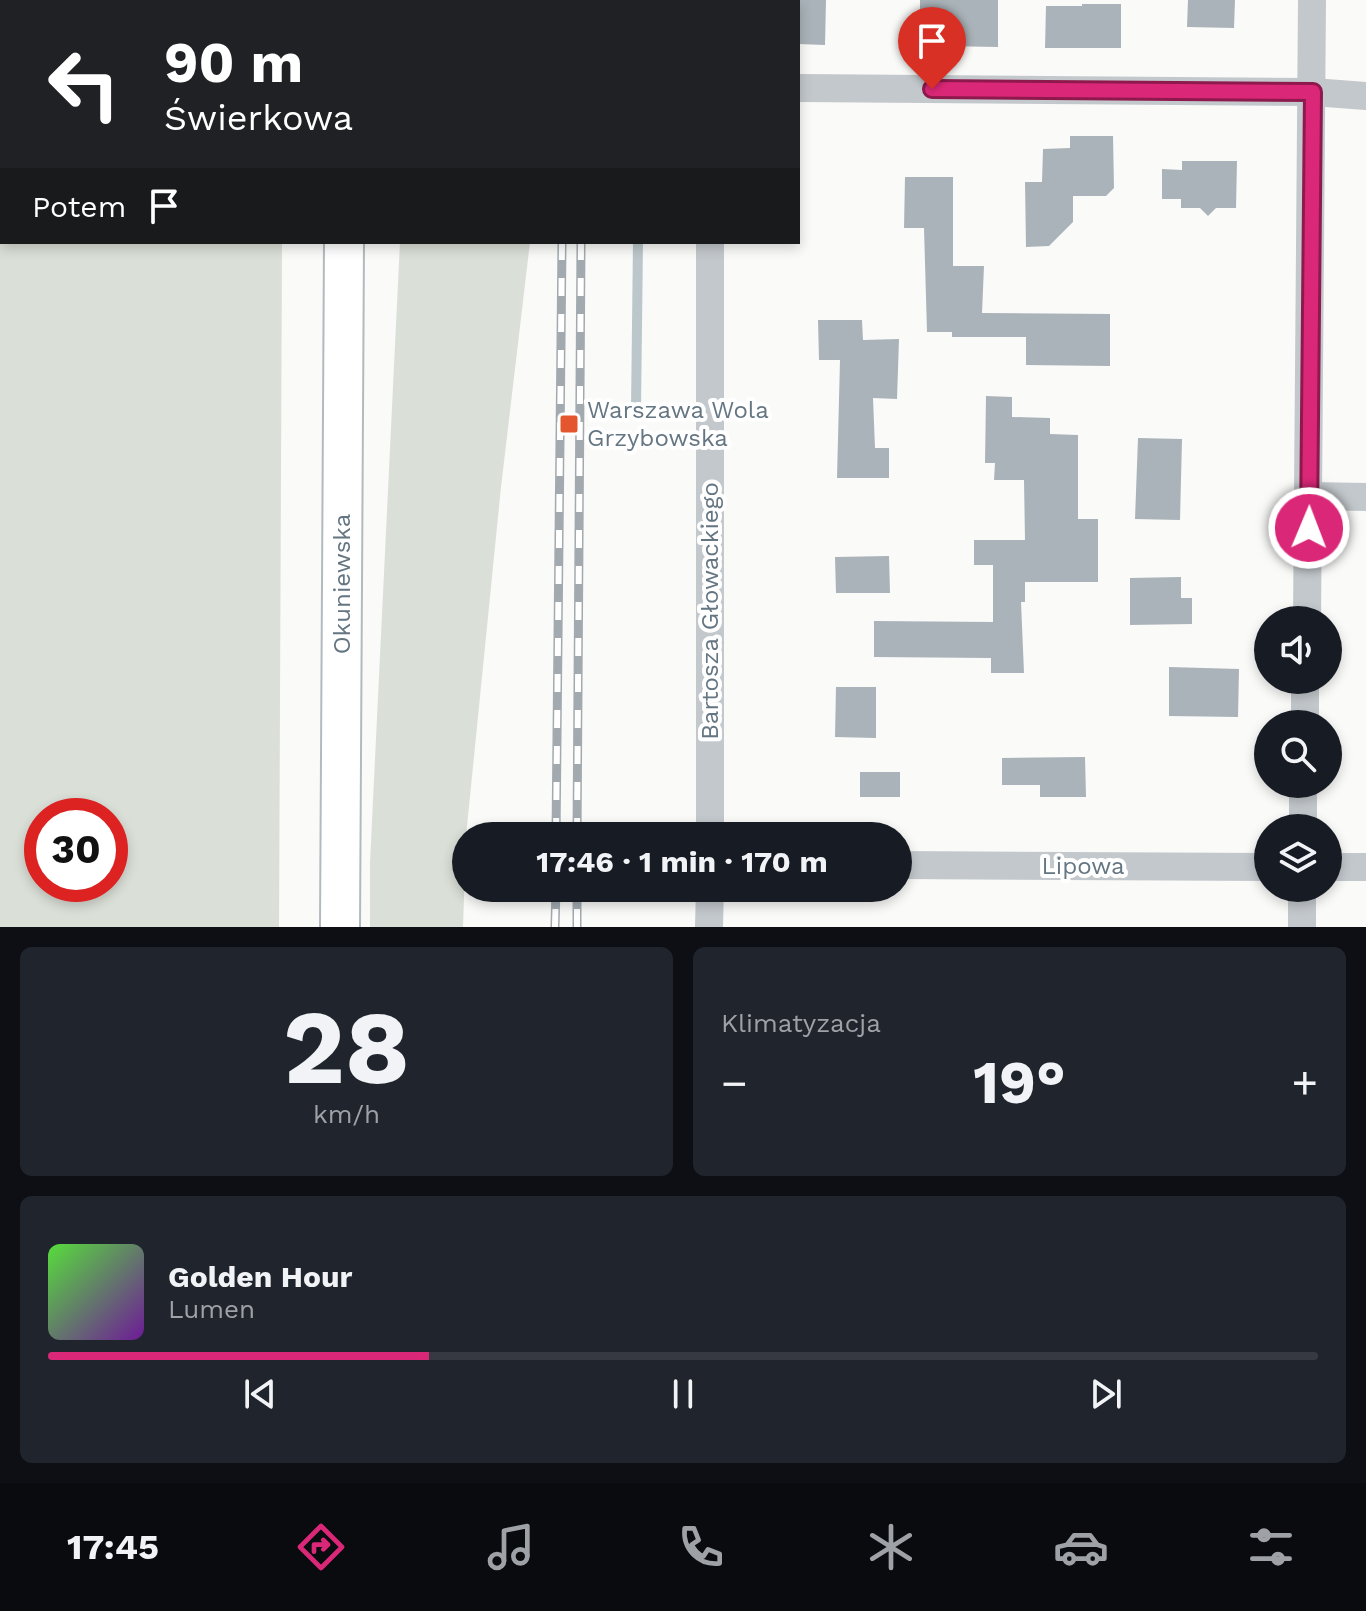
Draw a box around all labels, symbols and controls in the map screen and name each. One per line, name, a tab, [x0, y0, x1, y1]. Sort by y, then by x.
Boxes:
pin	[898, 7, 966, 89]
icon: arrive	[910, 19, 954, 63]
text: 90 m	[164, 30, 303, 96]
icon: left	[32, 32, 136, 136]
text: Świerkowa	[164, 97, 353, 139]
icon: arrive	[142, 184, 186, 228]
text: Potem	[32, 189, 126, 224]
place label: Warszawa Wola Grzybowska	[587, 396, 769, 452]
marker: Warszawa Wola Grzybowska	[558, 413, 580, 435]
street label: Bartosza Głowackiego	[696, 482, 724, 740]
position arrow	[1267, 486, 1351, 570]
street label: Okuniewska	[328, 514, 356, 654]
map controls	[1254, 606, 1342, 902]
button: sound	[1254, 606, 1342, 694]
button: search	[1254, 710, 1342, 798]
speed limit sign: 30	[24, 798, 128, 902]
button: layers	[1254, 814, 1342, 902]
text: 17:46 · 1 min · 170 m	[536, 844, 828, 879]
street label: Lipowa	[1041, 852, 1125, 880]
text: 28	[283, 986, 410, 1108]
text: Klimatyzacja	[721, 1008, 881, 1038]
text: 19°	[973, 1047, 1066, 1118]
text: −	[721, 1057, 748, 1109]
text: +	[1291, 1057, 1318, 1109]
text: km/h	[313, 1099, 380, 1129]
text: Golden Hour	[168, 1259, 352, 1294]
text: Lumen	[168, 1294, 255, 1324]
icon: previous	[238, 1372, 282, 1416]
icon: pause	[661, 1372, 705, 1416]
icon: next	[1084, 1372, 1128, 1416]
icon: directions	[293, 1519, 349, 1575]
icon: music	[483, 1519, 539, 1575]
icon: phone	[673, 1519, 729, 1575]
icon: climate	[863, 1519, 919, 1575]
icon: car	[1053, 1519, 1109, 1575]
icon: filters	[1243, 1519, 1299, 1575]
text: 17:45	[67, 1526, 159, 1568]

